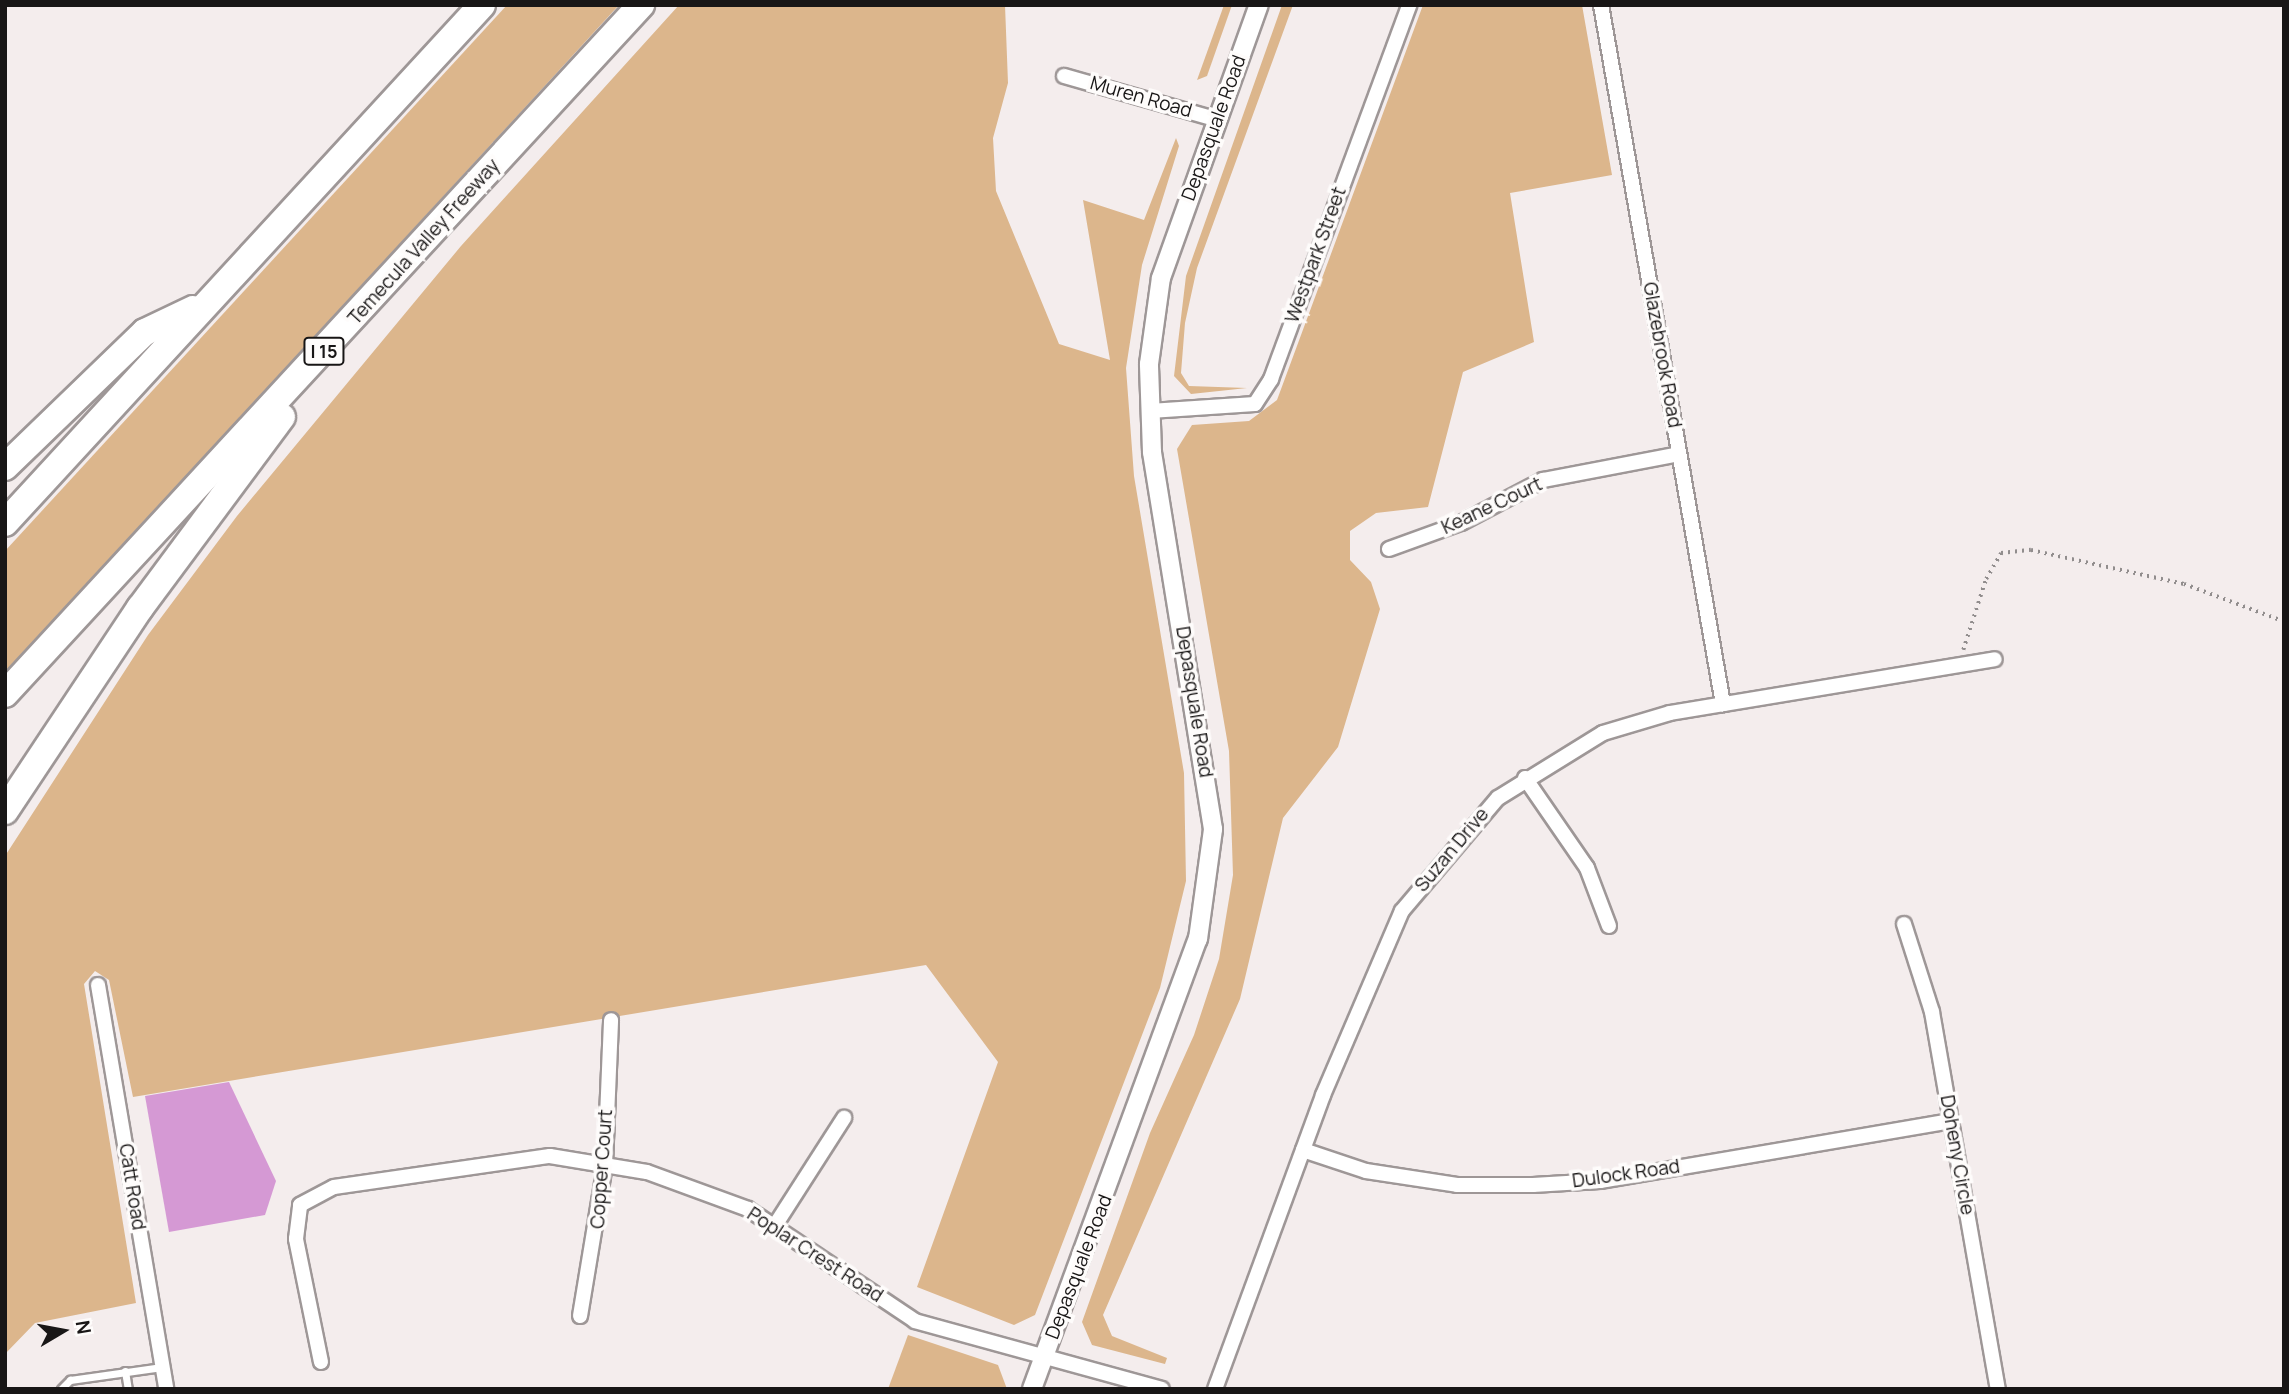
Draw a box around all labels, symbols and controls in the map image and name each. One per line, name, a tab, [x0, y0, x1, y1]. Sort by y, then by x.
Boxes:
street label: Depasquale Road	[1177, 52, 1251, 204]
street label: Muren Road	[1087, 72, 1195, 122]
street label: Temecula Valley Freeway	[344, 154, 504, 330]
street label: Westpark Street	[1281, 184, 1351, 326]
street label: Glazebrook Road	[1638, 280, 1686, 430]
road number: I 15	[303, 337, 345, 366]
street label: Keane Court	[1438, 473, 1546, 539]
street label: Depasquale Road	[1171, 625, 1217, 779]
street label: Suzan Drive	[1410, 803, 1494, 897]
street label: Doheny Circle	[1935, 1093, 1979, 1217]
street label: Copper Court	[586, 1109, 618, 1229]
street label: Catt Road	[114, 1142, 150, 1232]
street label: Dulock Road	[1571, 1155, 1681, 1193]
street label: Depasquale Road	[1041, 1192, 1117, 1342]
street label: Poplar Crest Road	[743, 1203, 887, 1307]
north arrow	[28, 1296, 98, 1366]
text: N	[70, 1318, 98, 1336]

